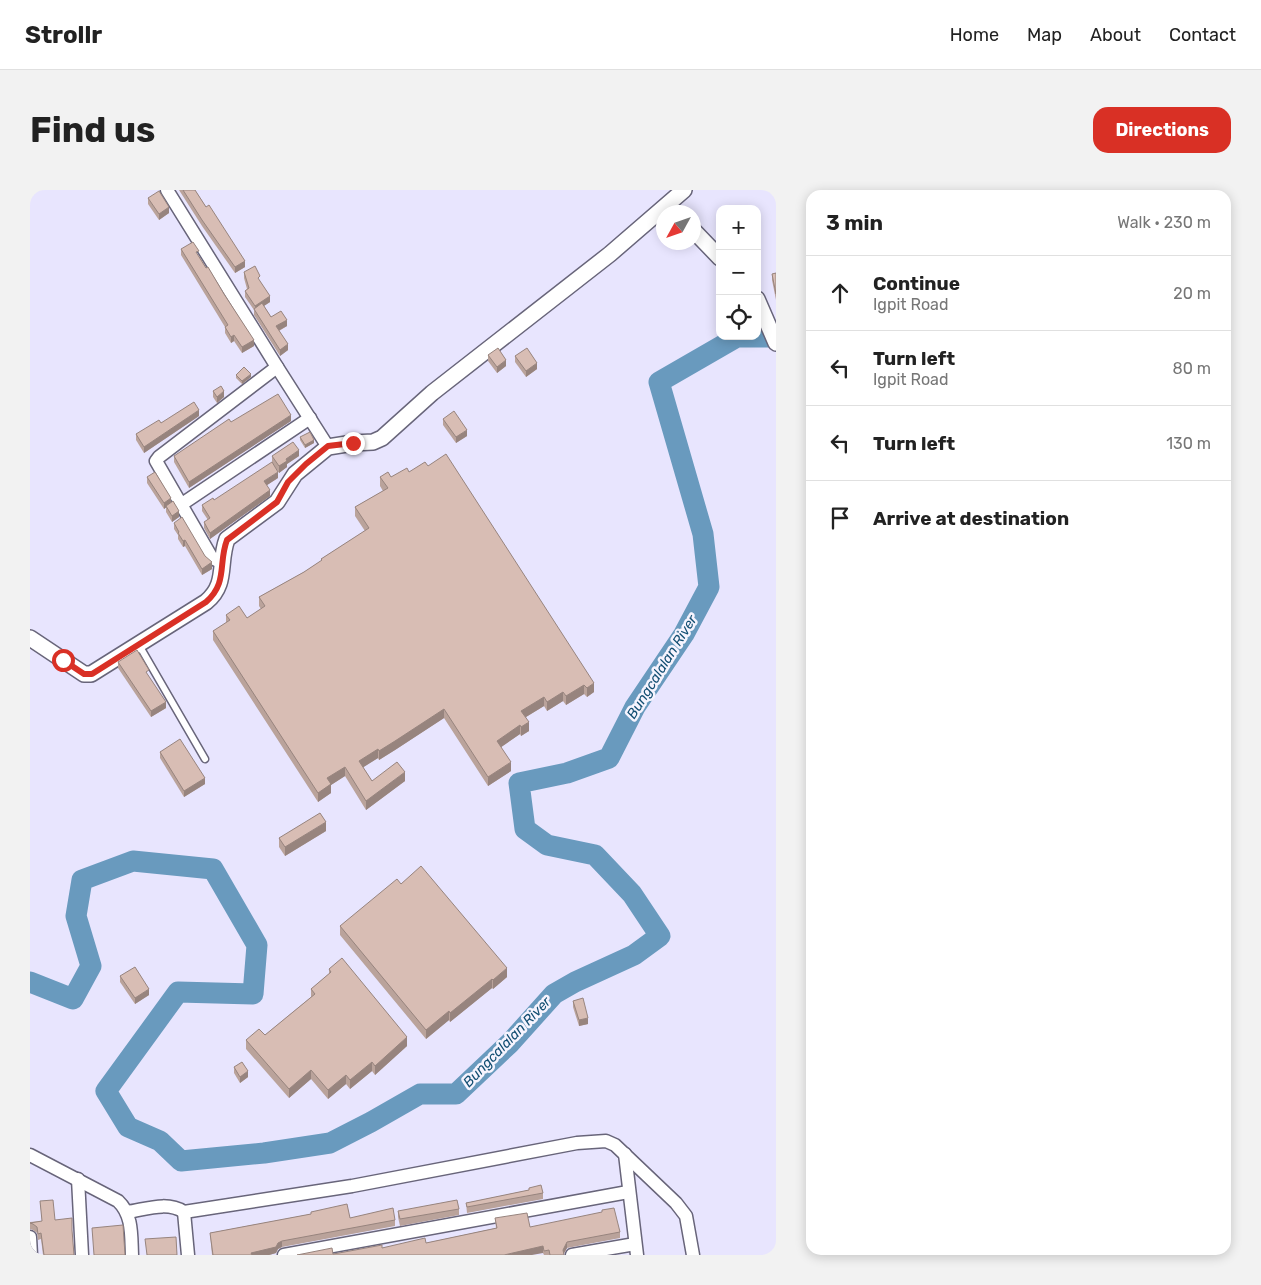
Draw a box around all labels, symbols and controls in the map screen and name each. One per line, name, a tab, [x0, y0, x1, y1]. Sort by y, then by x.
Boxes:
text: Strollr	[25, 21, 102, 49]
text: Home	[950, 24, 999, 46]
text: Map	[1027, 24, 1062, 46]
text: About	[1090, 24, 1141, 46]
text: Contact	[1169, 24, 1236, 46]
button: Directions	[1093, 107, 1231, 153]
text: Find us	[30, 109, 155, 151]
north arrow	[656, 205, 701, 250]
map controls	[716, 205, 761, 340]
button: +	[716, 205, 761, 250]
text: 3 min	[826, 210, 883, 235]
text: Walk · 230 m	[1117, 213, 1211, 232]
button: −	[716, 250, 761, 295]
text: Continue	[873, 272, 960, 295]
icon: ahead	[826, 279, 854, 307]
text: 20 m	[1173, 284, 1211, 303]
button: locate	[716, 295, 761, 340]
text: Igpit Road	[873, 295, 948, 314]
text: Turn left	[873, 347, 955, 370]
icon: left	[826, 354, 854, 382]
text: 80 m	[1173, 359, 1211, 378]
text: Igpit Road	[873, 370, 948, 389]
icon: left	[826, 429, 854, 457]
route end	[342, 432, 365, 455]
text: Turn left	[873, 432, 955, 455]
text: 130 m	[1166, 434, 1211, 453]
icon: arrive	[826, 504, 854, 532]
text: Arrive at destination	[873, 507, 1069, 530]
water label: Bungcalalan River	[623, 611, 701, 722]
route start	[52, 649, 75, 672]
water label: Bungcalalan River	[460, 993, 555, 1091]

